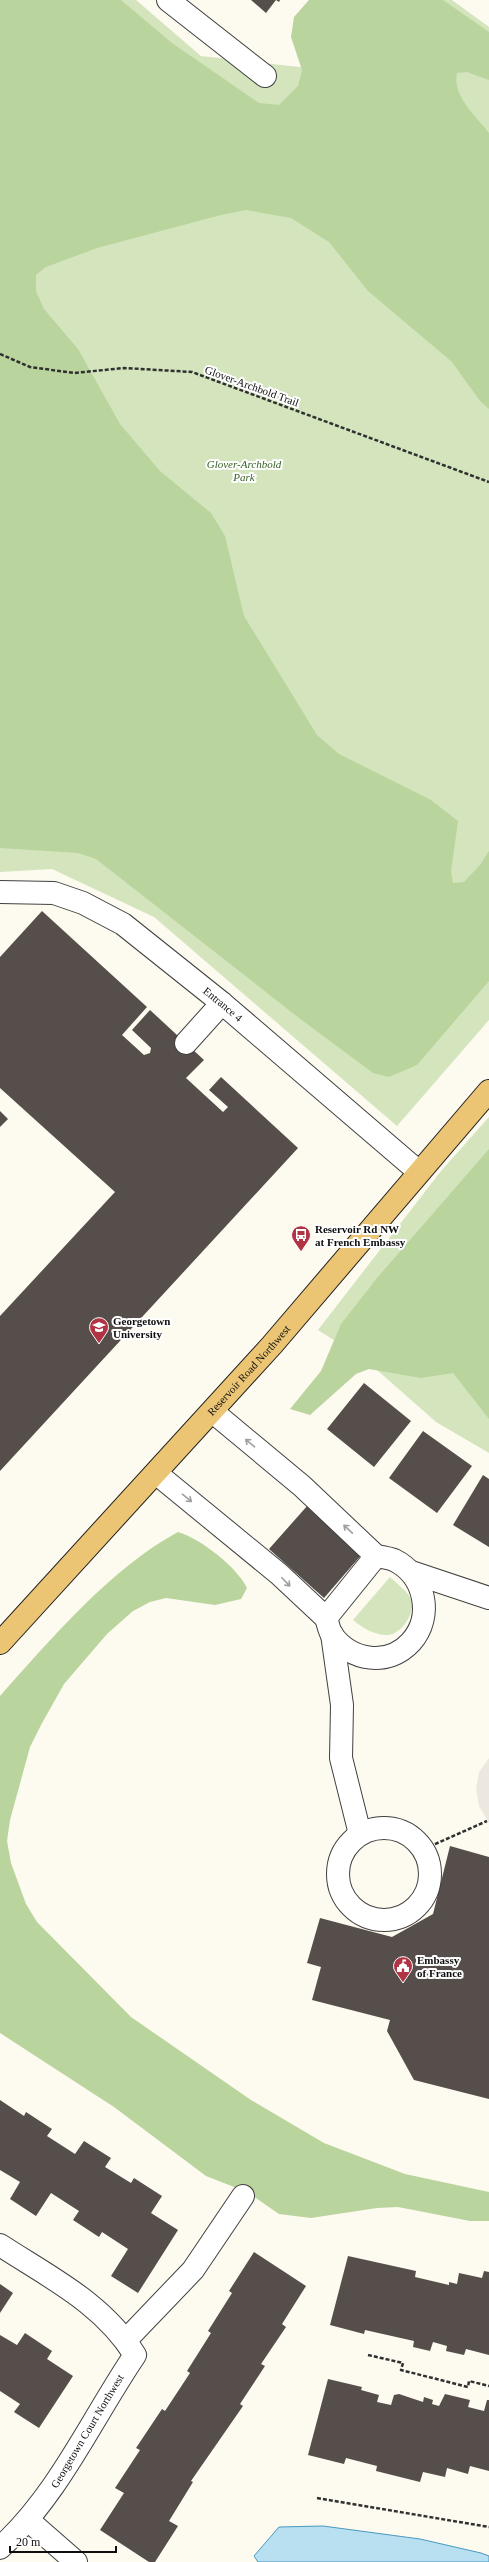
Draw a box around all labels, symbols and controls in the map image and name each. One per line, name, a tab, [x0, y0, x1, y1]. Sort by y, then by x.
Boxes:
street label: Glover-Archbold Trail	[203, 363, 301, 409]
park label: Glover-Archbold Park	[207, 458, 282, 483]
street label: Entrance 4	[201, 984, 245, 1024]
place label: Reservoir Rd NW at French Embassy	[315, 1223, 406, 1248]
bus stop icon: Reservoir Rd NW at French Embassy	[290, 1224, 312, 1252]
place label: Georgetown University	[113, 1315, 170, 1340]
school or university icon: Georgetown University	[88, 1316, 110, 1344]
street label: Reservoir Road Northwest	[205, 1323, 292, 1418]
one-way arrow	[245, 1439, 256, 1448]
one-way arrow	[182, 1494, 193, 1502]
one-way arrow	[343, 1524, 353, 1534]
one-way arrow	[281, 1577, 291, 1587]
place label: Embassy of France	[417, 1954, 462, 1979]
public building icon: Embassy of France	[392, 1955, 414, 1983]
street label: Georgetown Court Northwest	[48, 2372, 126, 2490]
scale bar	[10, 2528, 116, 2554]
text: 20 m	[16, 2535, 41, 2549]

